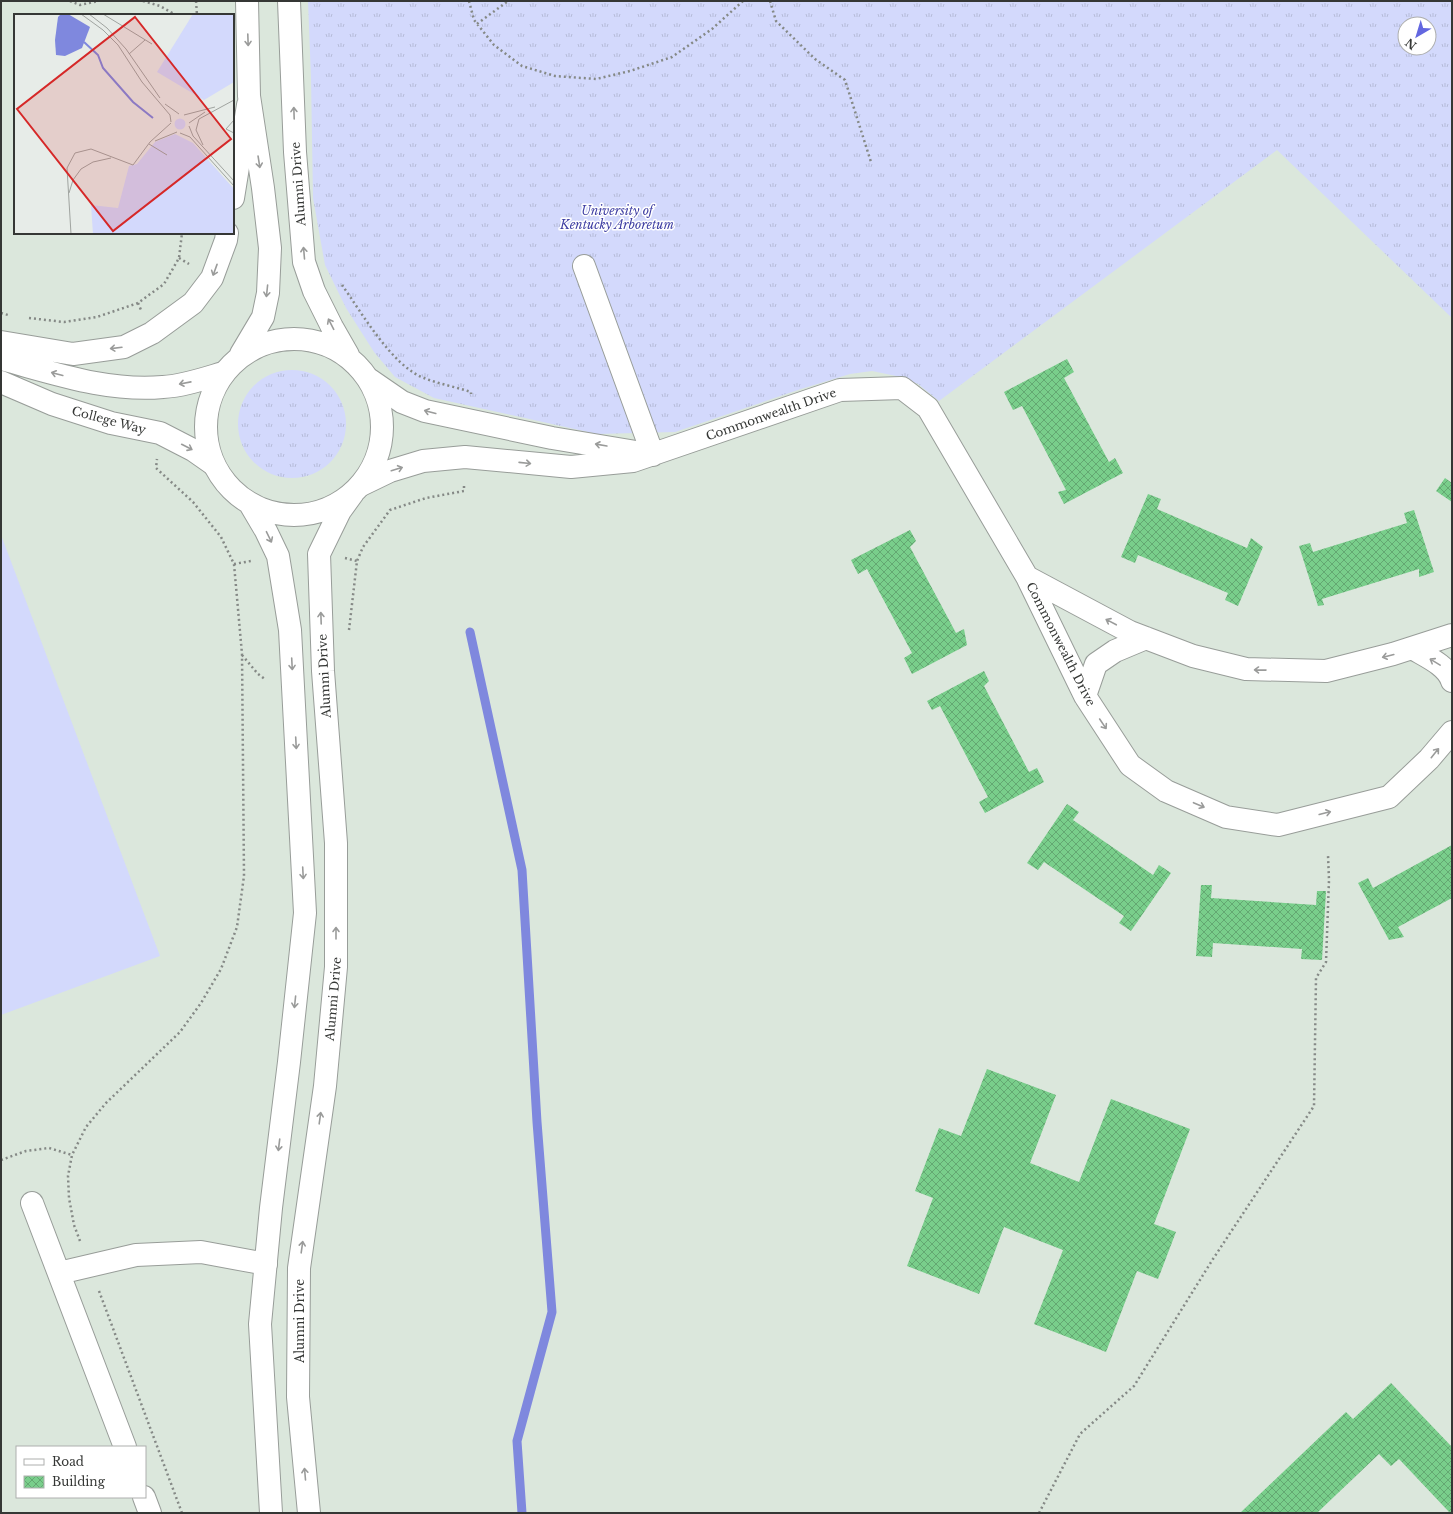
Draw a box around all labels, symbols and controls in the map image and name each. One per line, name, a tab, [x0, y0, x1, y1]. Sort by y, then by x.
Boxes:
inset map	[14, 14, 234, 234]
north arrow	[1397, 16, 1437, 56]
one-way arrow	[244, 33, 252, 46]
text: N	[1402, 35, 1419, 53]
one-way arrow	[290, 107, 297, 120]
street label: Alumni Drive	[288, 141, 308, 228]
one-way arrow	[255, 155, 263, 168]
park label: University of Kentucky Arboretum	[559, 203, 674, 232]
one-way arrow	[300, 247, 307, 260]
one-way arrow	[211, 263, 218, 276]
one-way arrow	[264, 284, 271, 297]
one-way arrow	[326, 318, 334, 330]
one-way arrow	[110, 344, 123, 352]
one-way arrow	[51, 370, 64, 377]
one-way arrow	[179, 380, 192, 388]
street label: Commonwealth Drive	[704, 385, 838, 443]
street label: College Way	[70, 403, 148, 437]
one-way arrow	[423, 408, 436, 415]
one-way arrow	[594, 441, 607, 449]
one-way arrow	[181, 444, 193, 451]
one-way arrow	[518, 459, 531, 466]
one-way arrow	[390, 465, 403, 472]
one-way arrow	[266, 531, 273, 543]
street label: Commonwealth Drive	[1023, 580, 1099, 709]
one-way arrow	[317, 612, 325, 625]
one-way arrow	[1105, 617, 1117, 625]
street label: Alumni Drive	[314, 633, 334, 719]
one-way arrow	[1382, 652, 1395, 660]
one-way arrow	[288, 657, 295, 670]
one-way arrow	[1430, 658, 1441, 666]
one-way arrow	[1254, 666, 1267, 673]
one-way arrow	[1099, 718, 1107, 729]
one-way arrow	[293, 736, 300, 749]
one-way arrow	[1430, 747, 1439, 758]
one-way arrow	[1193, 802, 1205, 809]
one-way arrow	[1318, 809, 1331, 817]
one-way arrow	[299, 866, 306, 879]
one-way arrow	[332, 927, 340, 940]
street label: Alumni Drive	[322, 956, 344, 1043]
one-way arrow	[292, 995, 299, 1008]
one-way arrow	[316, 1112, 324, 1125]
one-way arrow	[275, 1138, 283, 1151]
one-way arrow	[298, 1241, 306, 1254]
street label: Alumni Drive	[292, 1279, 307, 1364]
legend	[16, 1446, 146, 1498]
text: Road	[52, 1454, 84, 1469]
one-way arrow	[302, 1468, 309, 1481]
text: Building	[52, 1474, 106, 1489]

